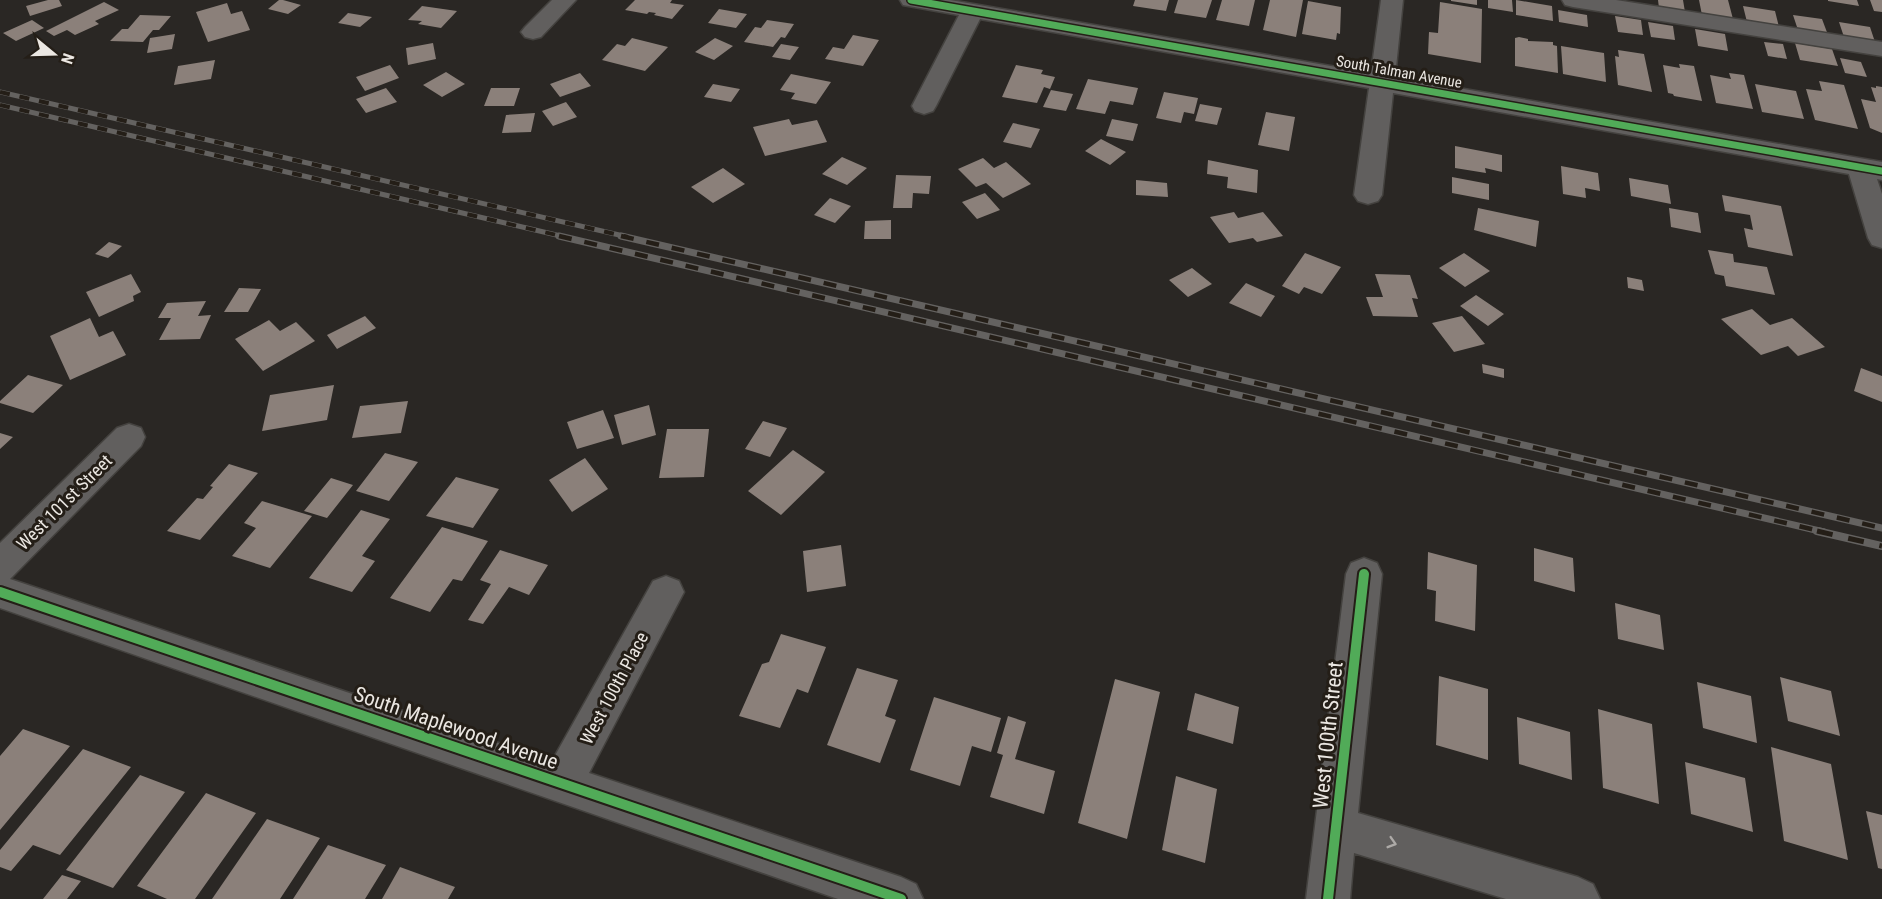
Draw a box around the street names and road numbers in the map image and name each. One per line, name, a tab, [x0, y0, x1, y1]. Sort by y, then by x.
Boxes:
street label: South Talman Avenue	[1335, 52, 1463, 92]
street label: West 101st Street	[12, 450, 116, 554]
street label: West 100th Place	[576, 628, 652, 748]
street label: West 100th Street	[1308, 660, 1348, 810]
street label: South Maplewood Avenue	[351, 682, 561, 774]

